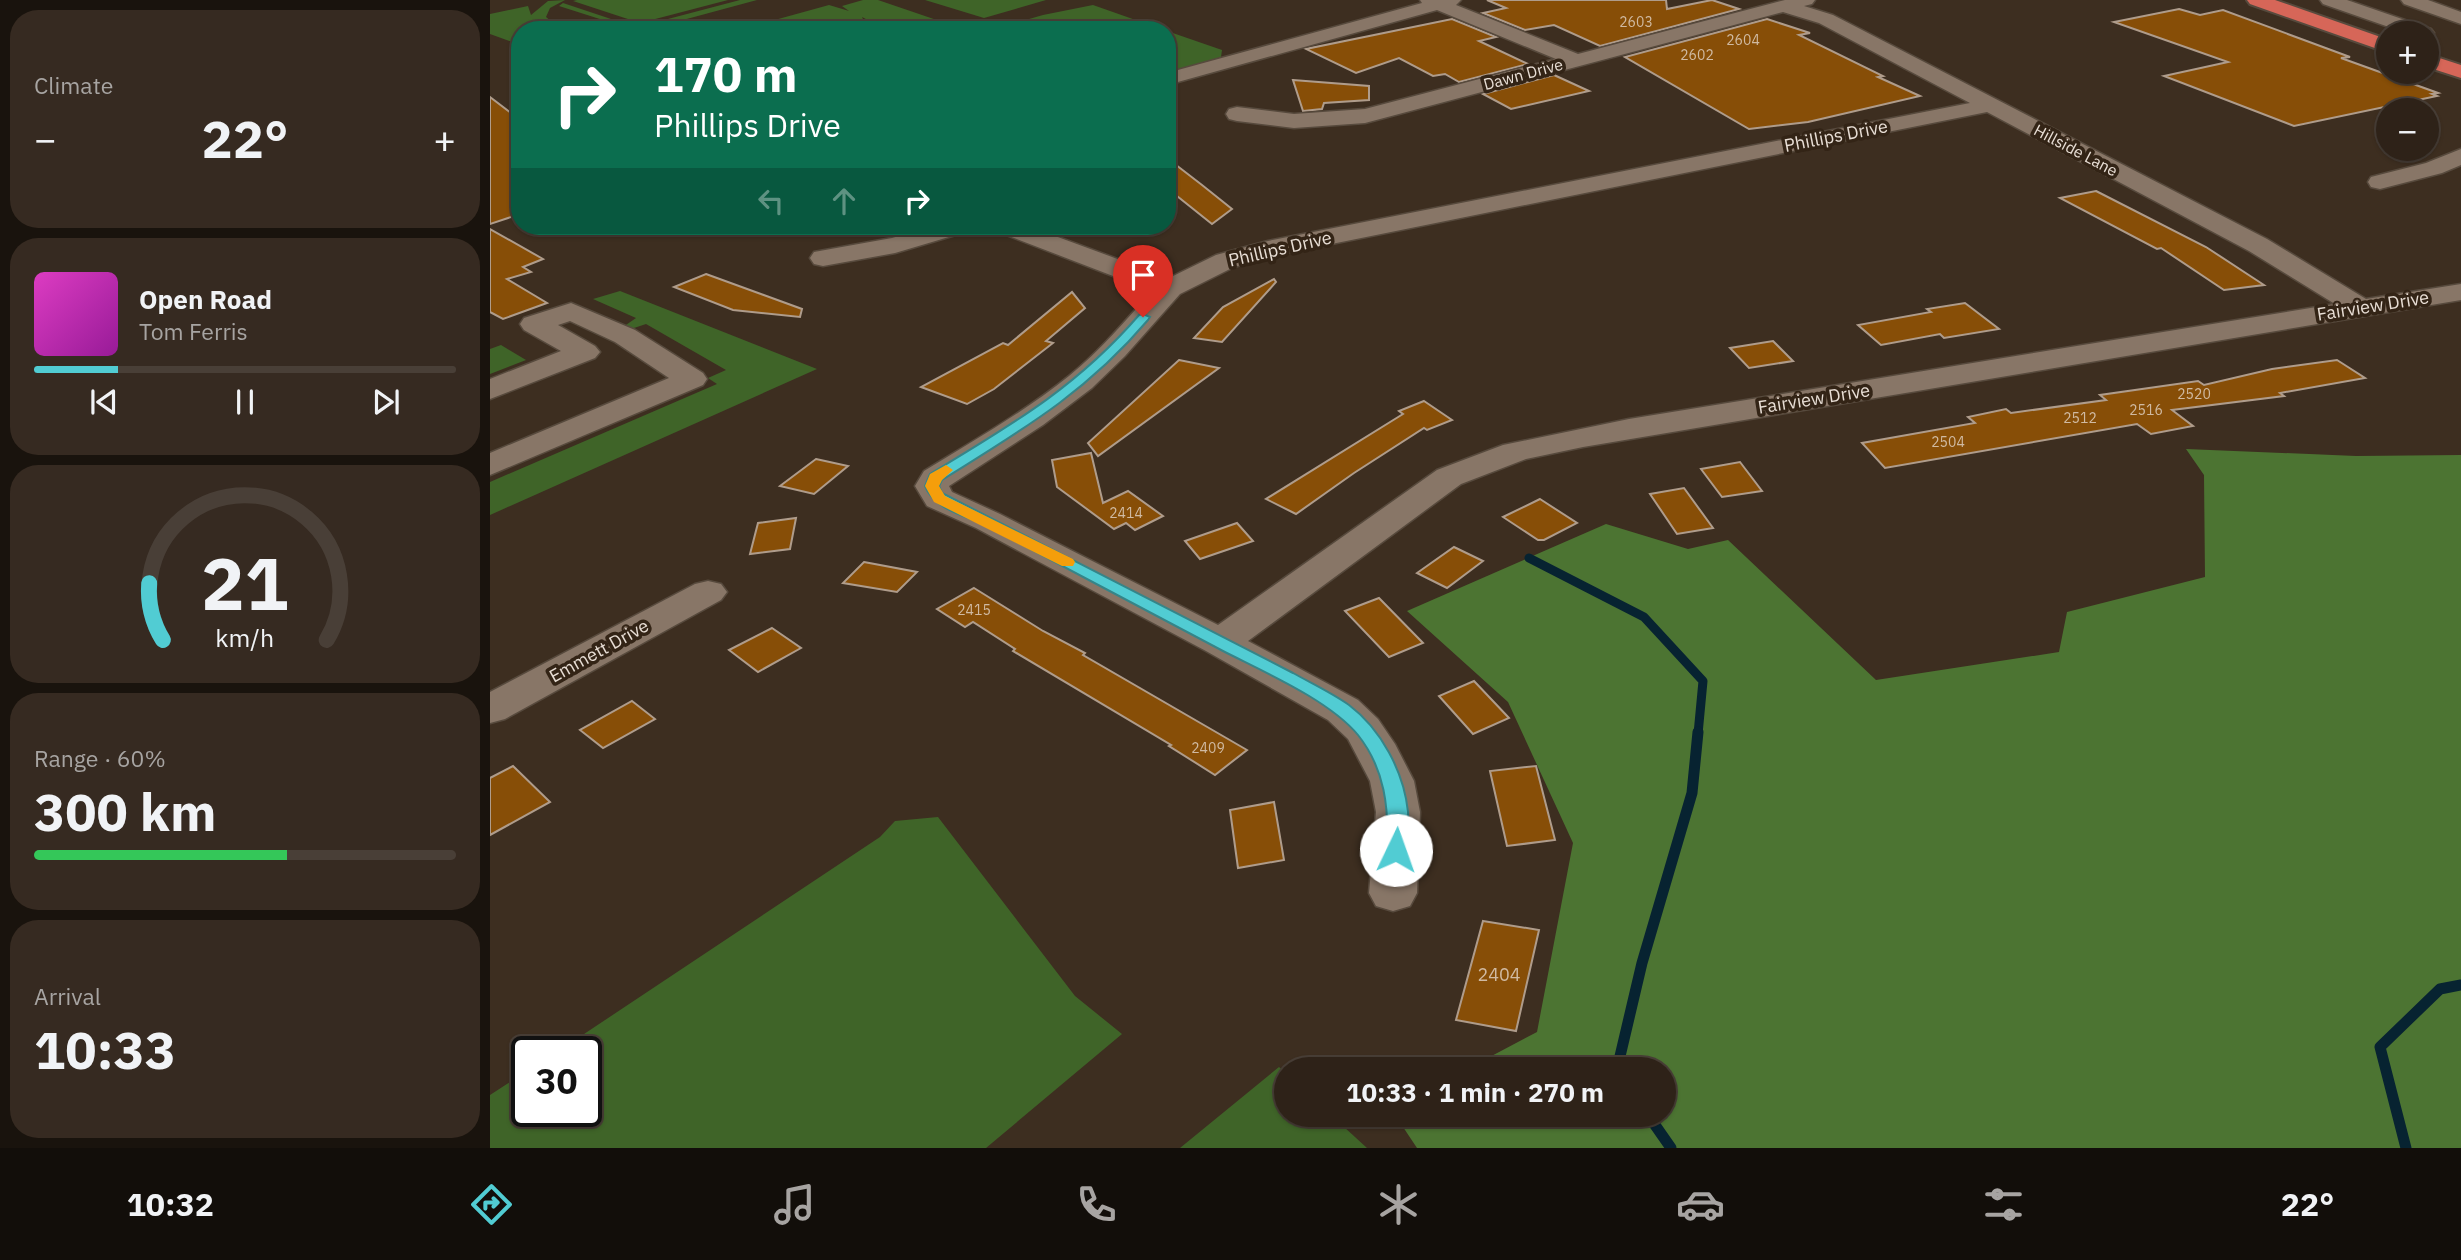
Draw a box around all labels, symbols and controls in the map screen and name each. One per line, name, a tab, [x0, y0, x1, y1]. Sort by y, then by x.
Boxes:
house number: 2603	[1619, 13, 1653, 31]
map controls	[2376, 21, 2439, 161]
button: +	[2376, 21, 2439, 84]
house number: 2604	[1726, 31, 1760, 49]
text: 170 m	[654, 42, 798, 105]
house number: 2602	[1680, 46, 1714, 64]
icon: right	[539, 49, 630, 140]
street label: Dawn Drive	[1481, 54, 1565, 94]
text: Climate	[34, 70, 113, 100]
button: −	[2376, 98, 2439, 161]
text: Phillips Drive	[654, 104, 841, 146]
text: 22°	[202, 105, 288, 172]
text: −	[34, 114, 57, 163]
text: +	[433, 114, 456, 163]
street label: Phillips Drive	[1782, 114, 1890, 157]
street label: Hillside Lane	[2031, 120, 2121, 181]
icon: left	[752, 182, 790, 220]
icon: ahead	[825, 182, 863, 220]
icon: right	[898, 182, 936, 220]
street label: Phillips Drive	[1226, 225, 1334, 272]
pin	[1113, 245, 1173, 317]
icon: arrive	[1124, 256, 1162, 294]
text: Open Road	[139, 282, 272, 316]
street label: Fairview Drive	[2315, 285, 2431, 326]
text: Tom Ferris	[139, 316, 248, 346]
street label: Fairview Drive	[1756, 378, 1872, 419]
icon: previous	[85, 383, 123, 421]
icon: pause	[226, 383, 264, 421]
icon: next	[367, 383, 405, 421]
house number: 2520	[2177, 385, 2211, 403]
house number: 2516	[2129, 401, 2163, 419]
house number: 2512	[2063, 409, 2097, 427]
house number: 2504	[1931, 433, 1965, 451]
house number: 2414	[1109, 504, 1143, 522]
text: 21	[201, 535, 289, 630]
house number: 2415	[957, 601, 991, 619]
street label: Emmett Drive	[545, 614, 653, 687]
text: km/h	[216, 621, 274, 654]
house number: 2409	[1191, 739, 1225, 757]
text: Range · 60%	[34, 743, 166, 773]
text: 300 km	[34, 778, 216, 845]
position arrow	[1359, 813, 1433, 887]
house number: 2404	[1477, 963, 1521, 986]
text: Arrival	[34, 981, 101, 1011]
text: 10:33	[34, 1016, 176, 1083]
speed limit sign: 30	[511, 1036, 602, 1127]
text: 10:33 · 1 min · 270 m	[1346, 1075, 1604, 1109]
icon: directions	[467, 1180, 516, 1229]
icon: music	[770, 1180, 819, 1229]
icon: phone	[1072, 1180, 1121, 1229]
icon: climate	[1374, 1180, 1423, 1229]
icon: car	[1676, 1180, 1725, 1229]
icon: filters	[1979, 1180, 2028, 1229]
text: 10:32	[127, 1183, 214, 1225]
text: 22°	[2281, 1183, 2334, 1225]

